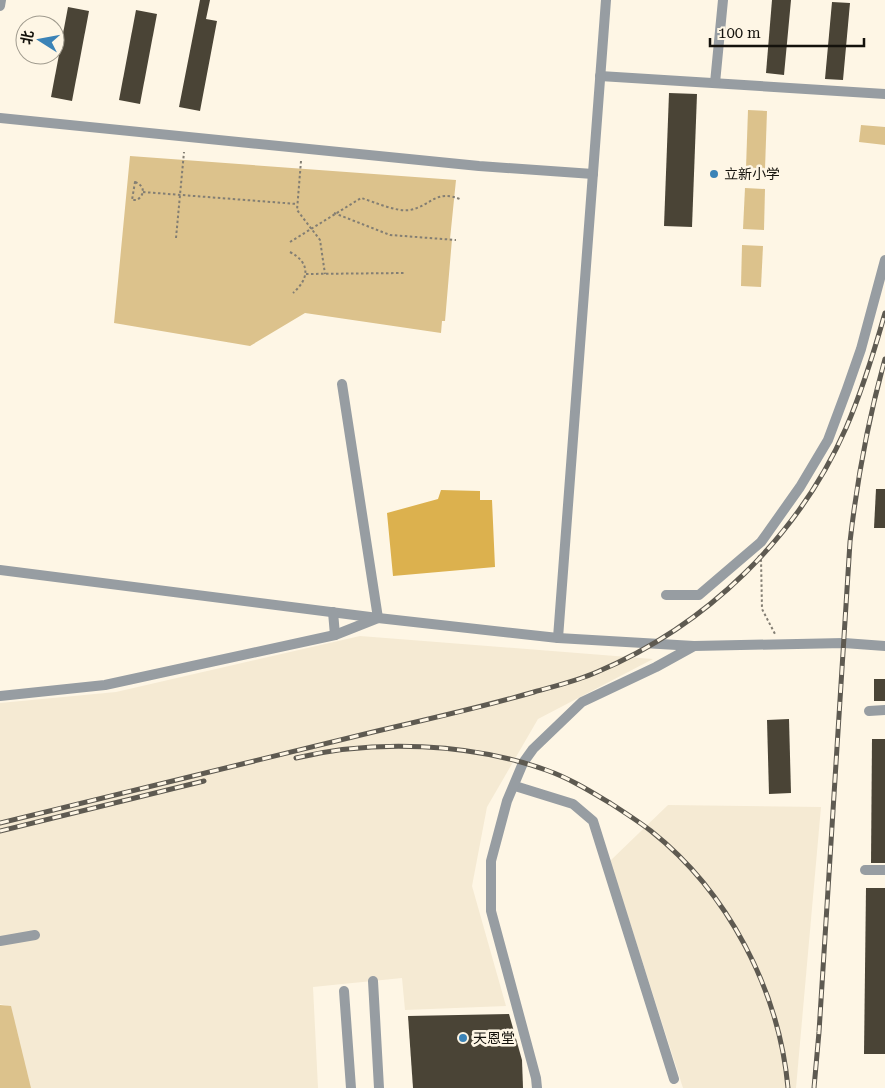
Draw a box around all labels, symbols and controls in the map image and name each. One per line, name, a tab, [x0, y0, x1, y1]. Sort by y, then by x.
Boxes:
north arrow	[15, 15, 65, 65]
scale bar	[710, 15, 864, 47]
text: 100 m	[718, 24, 761, 42]
text: 北	[18, 29, 36, 46]
place label: 立新小学	[724, 166, 780, 182]
marker: 立新小学	[708, 168, 720, 180]
place label: 天恩堂	[473, 1030, 515, 1046]
marker: 天恩堂	[457, 1032, 469, 1044]

